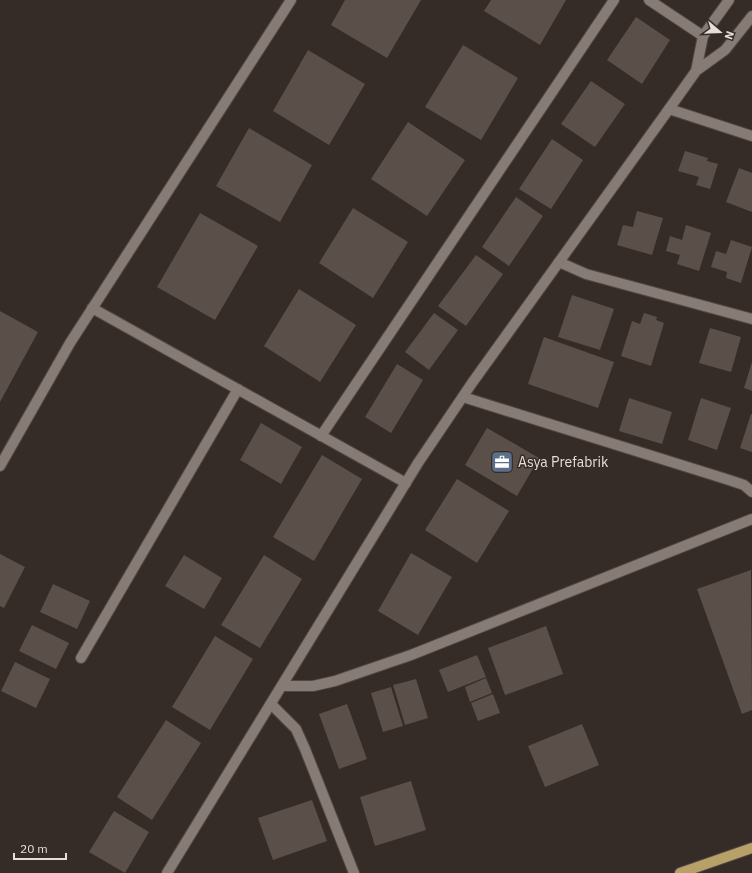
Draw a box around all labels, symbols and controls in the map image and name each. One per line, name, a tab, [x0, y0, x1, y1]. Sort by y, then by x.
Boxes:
north arrow	[700, 12, 740, 52]
text: N	[722, 29, 737, 41]
office icon: Asya Prefabrik	[489, 449, 515, 475]
place label: Asya Prefabrik	[518, 453, 609, 471]
scale bar	[14, 835, 66, 861]
text: 20 m	[20, 841, 48, 856]

